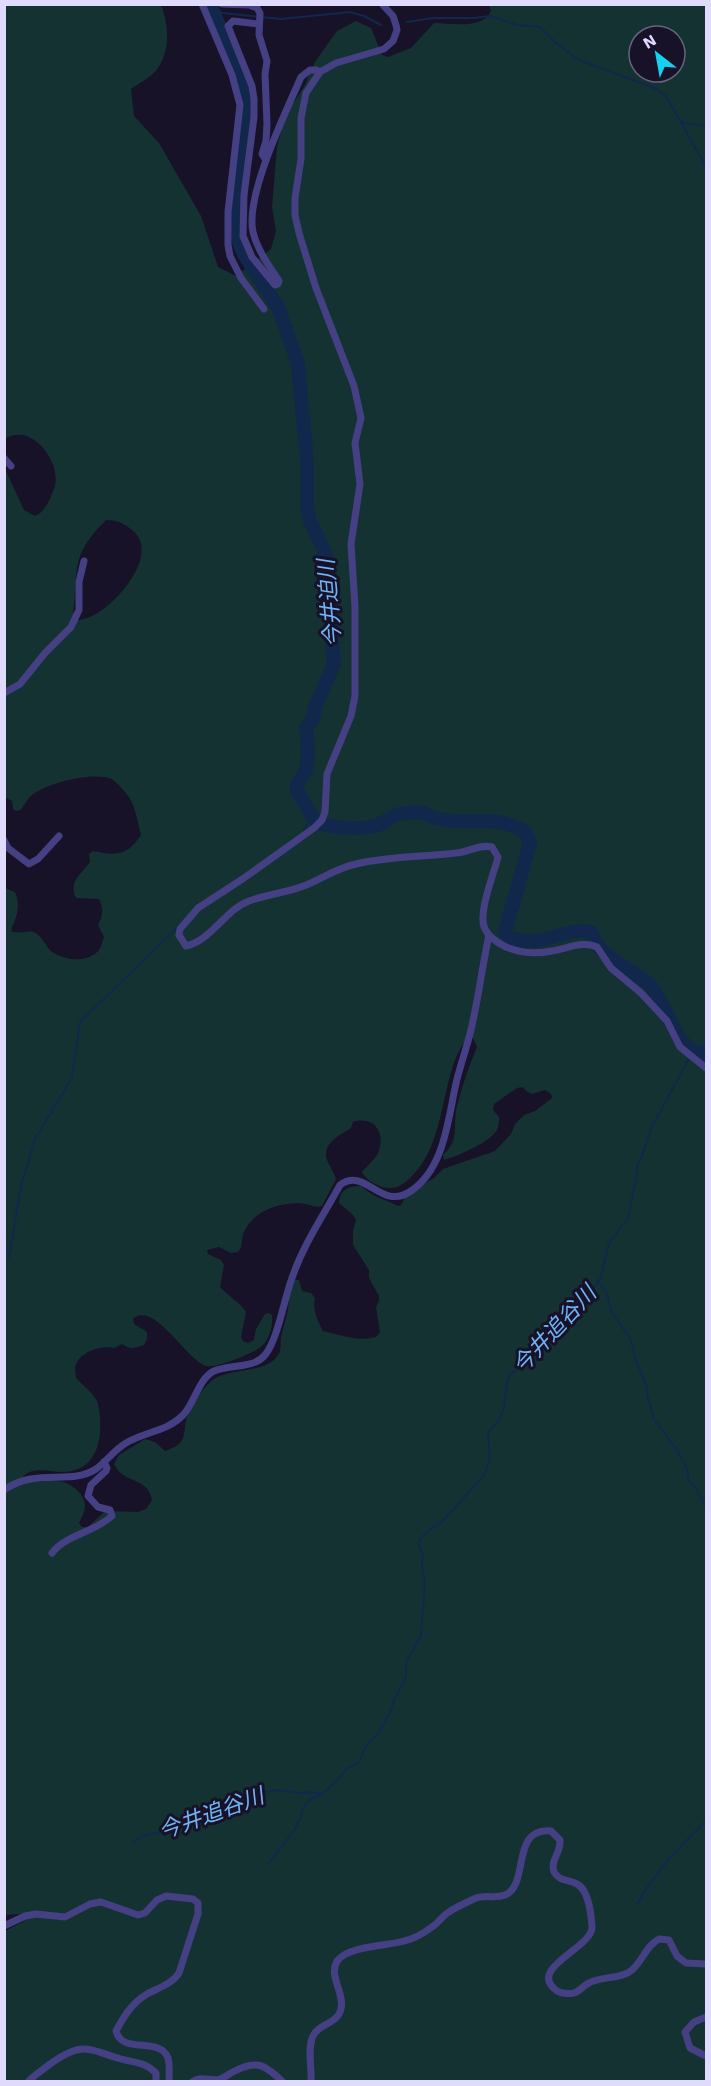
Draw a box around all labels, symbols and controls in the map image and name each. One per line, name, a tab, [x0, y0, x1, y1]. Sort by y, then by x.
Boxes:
north arrow	[627, 24, 687, 84]
text: N	[640, 30, 660, 53]
water label: 今井迫川	[313, 556, 346, 648]
water label: 今井追谷川	[508, 1279, 602, 1378]
water label: 今井追谷川	[155, 1782, 269, 1844]

